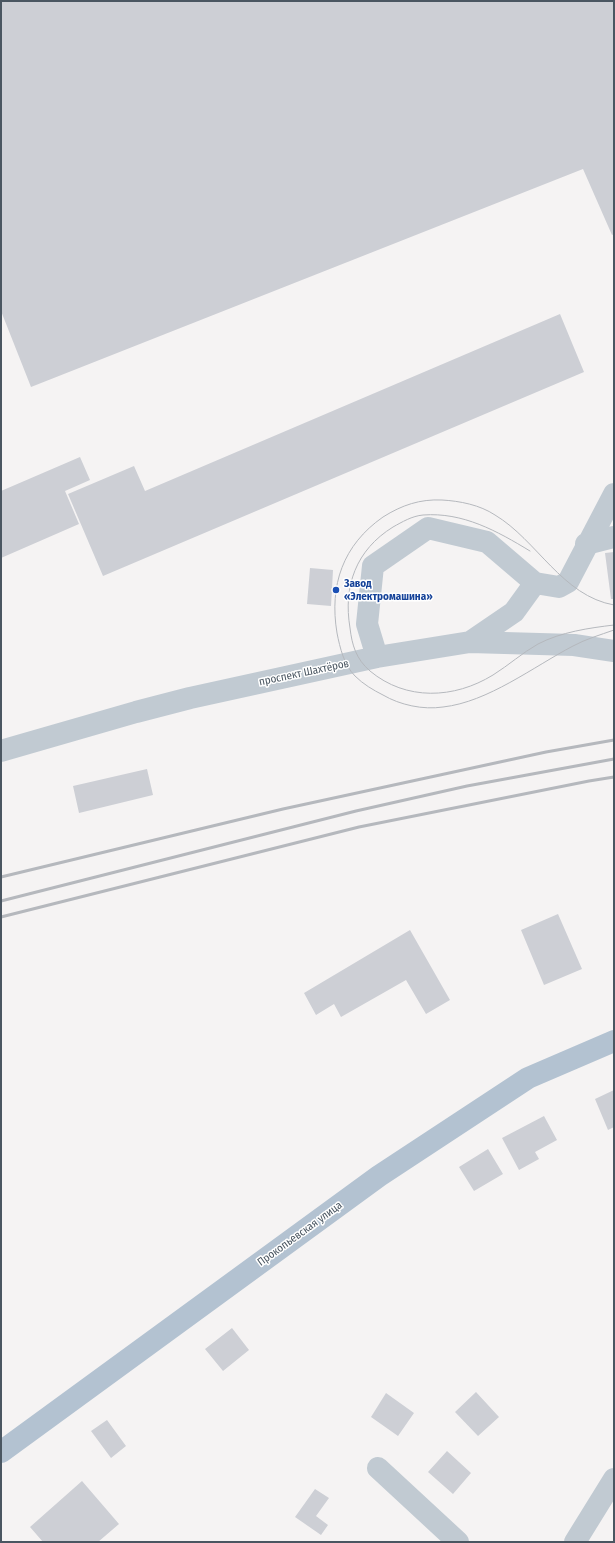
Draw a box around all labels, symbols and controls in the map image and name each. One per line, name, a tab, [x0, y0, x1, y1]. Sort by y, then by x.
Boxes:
place label: Завод «Электромашина»	[344, 577, 433, 603]
marker: Завод «Электромашина»	[331, 585, 341, 595]
street label: проспект Шахтёров	[258, 657, 350, 689]
street label: Прокопьевская улица	[255, 1199, 345, 1269]

